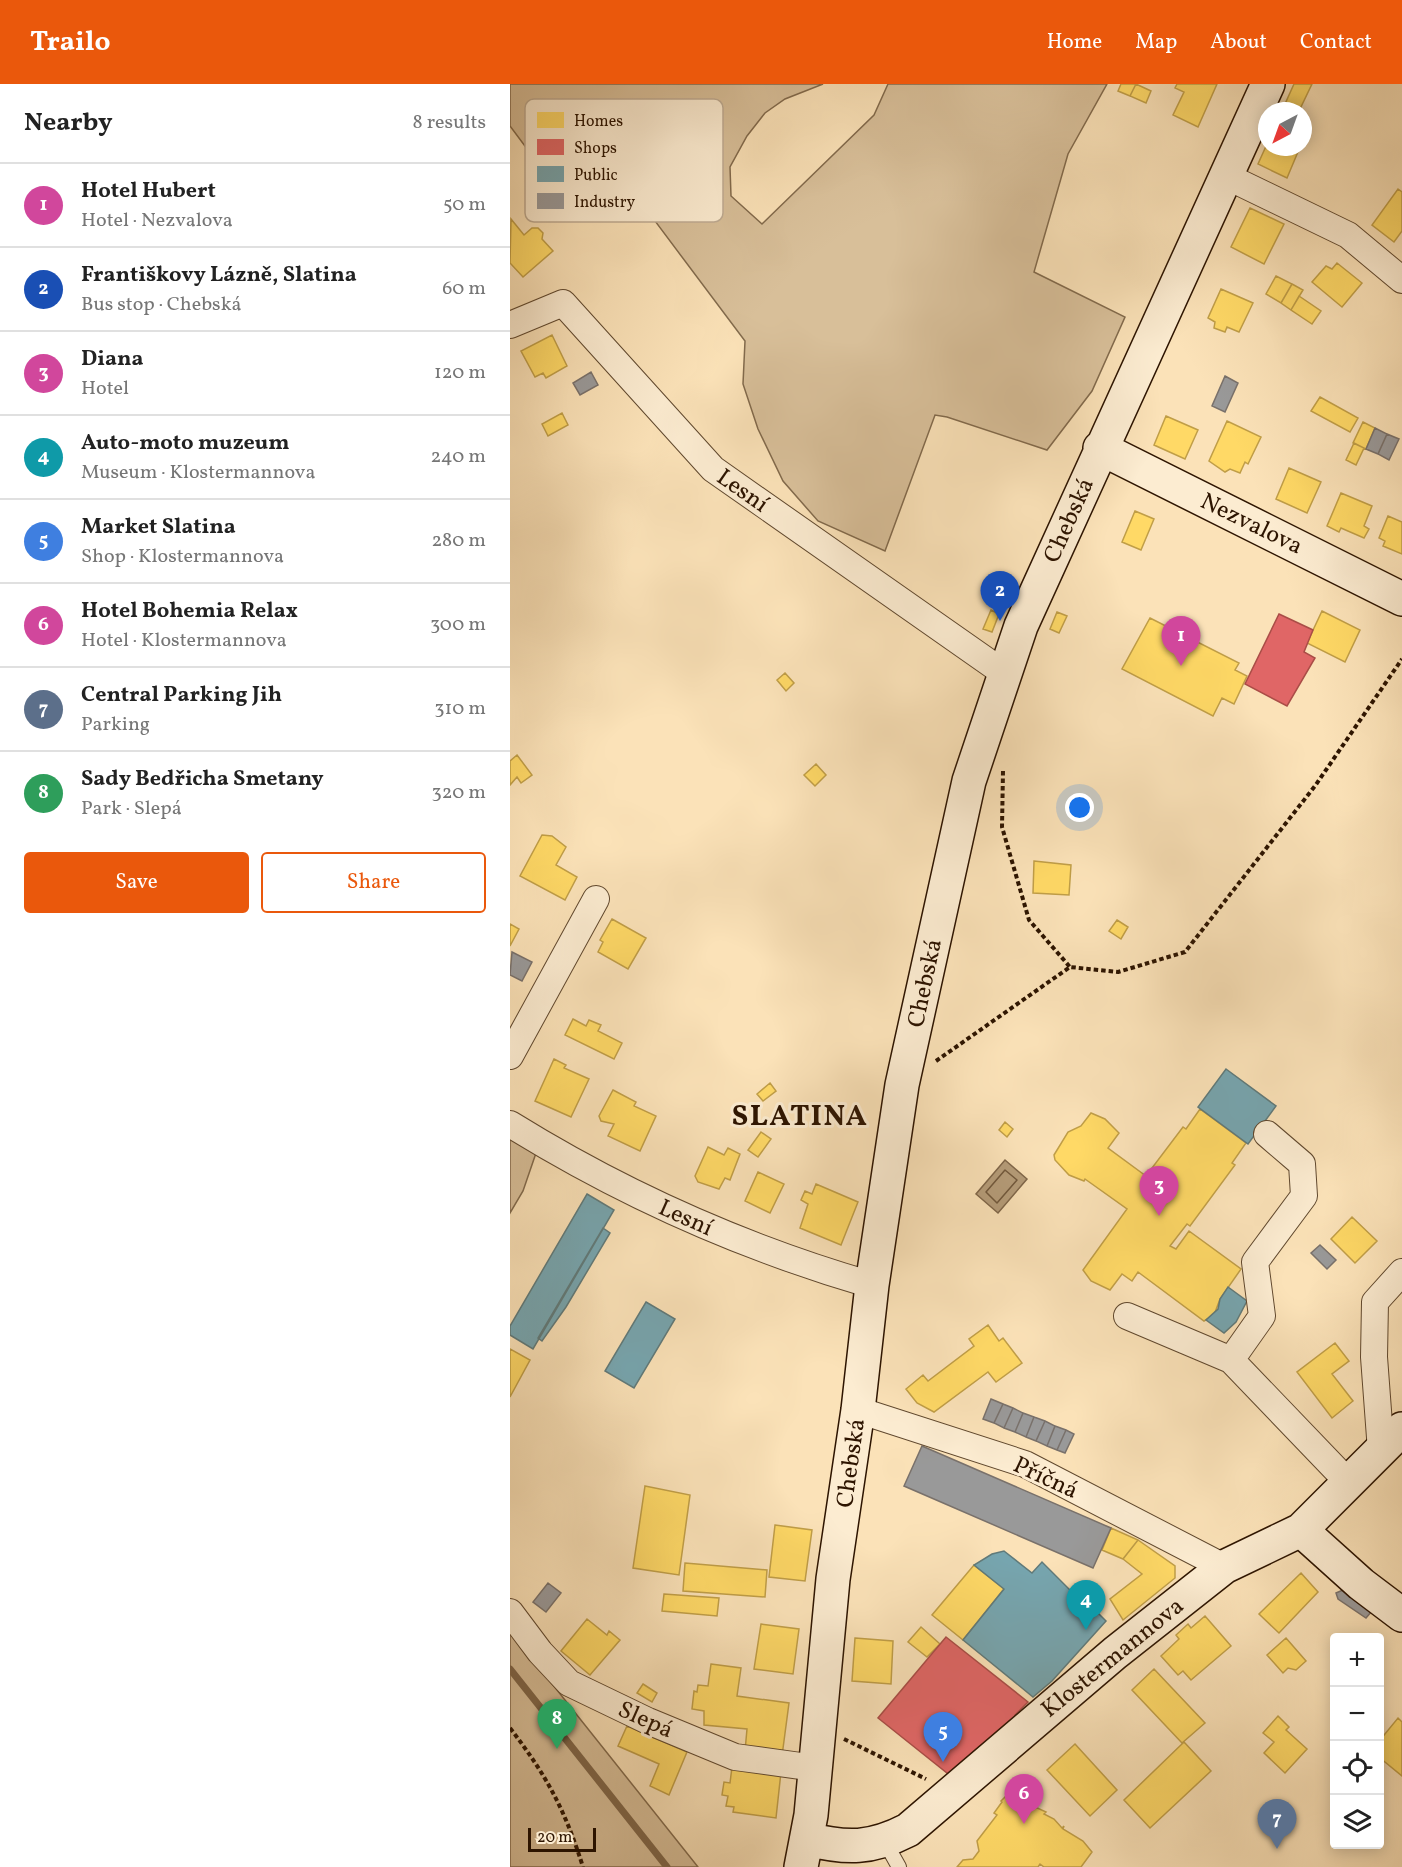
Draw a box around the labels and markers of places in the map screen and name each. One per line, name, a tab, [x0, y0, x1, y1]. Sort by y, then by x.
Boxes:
pin: 2	[980, 572, 1020, 621]
pin: 1	[1162, 616, 1200, 666]
pin: 3	[1140, 1166, 1178, 1216]
pin: 4	[1066, 1580, 1106, 1630]
pin: 8	[538, 1700, 576, 1749]
pin: 5	[924, 1712, 962, 1762]
pin: 6	[1004, 1774, 1044, 1824]
pin: 7	[1258, 1800, 1296, 1849]

